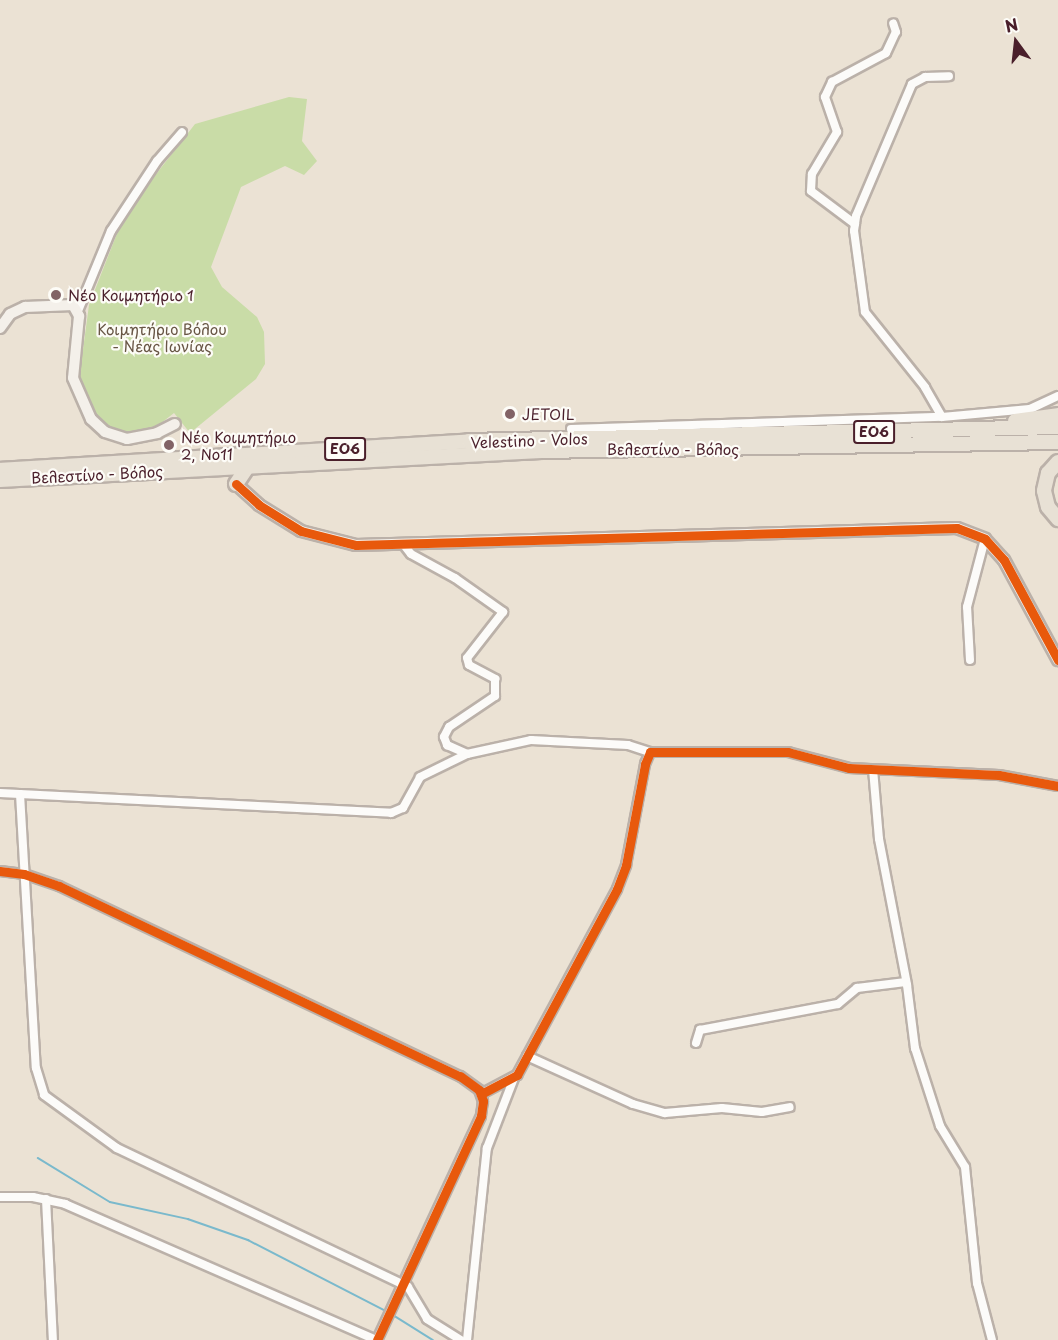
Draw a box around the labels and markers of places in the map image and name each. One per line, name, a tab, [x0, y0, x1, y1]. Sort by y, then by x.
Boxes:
place label: Νέο Κοιμητήριο 1	[68, 286, 194, 304]
marker: Νέο Κοιμητήριο 1	[49, 288, 63, 302]
place label: JETOIL	[522, 405, 574, 423]
marker: JETOIL	[503, 407, 517, 421]
place label: Νέο Κοιμητήριο 2, Νο11	[181, 427, 295, 462]
marker: Νέο Κοιμητήριο 2, Νο11	[162, 438, 176, 452]

